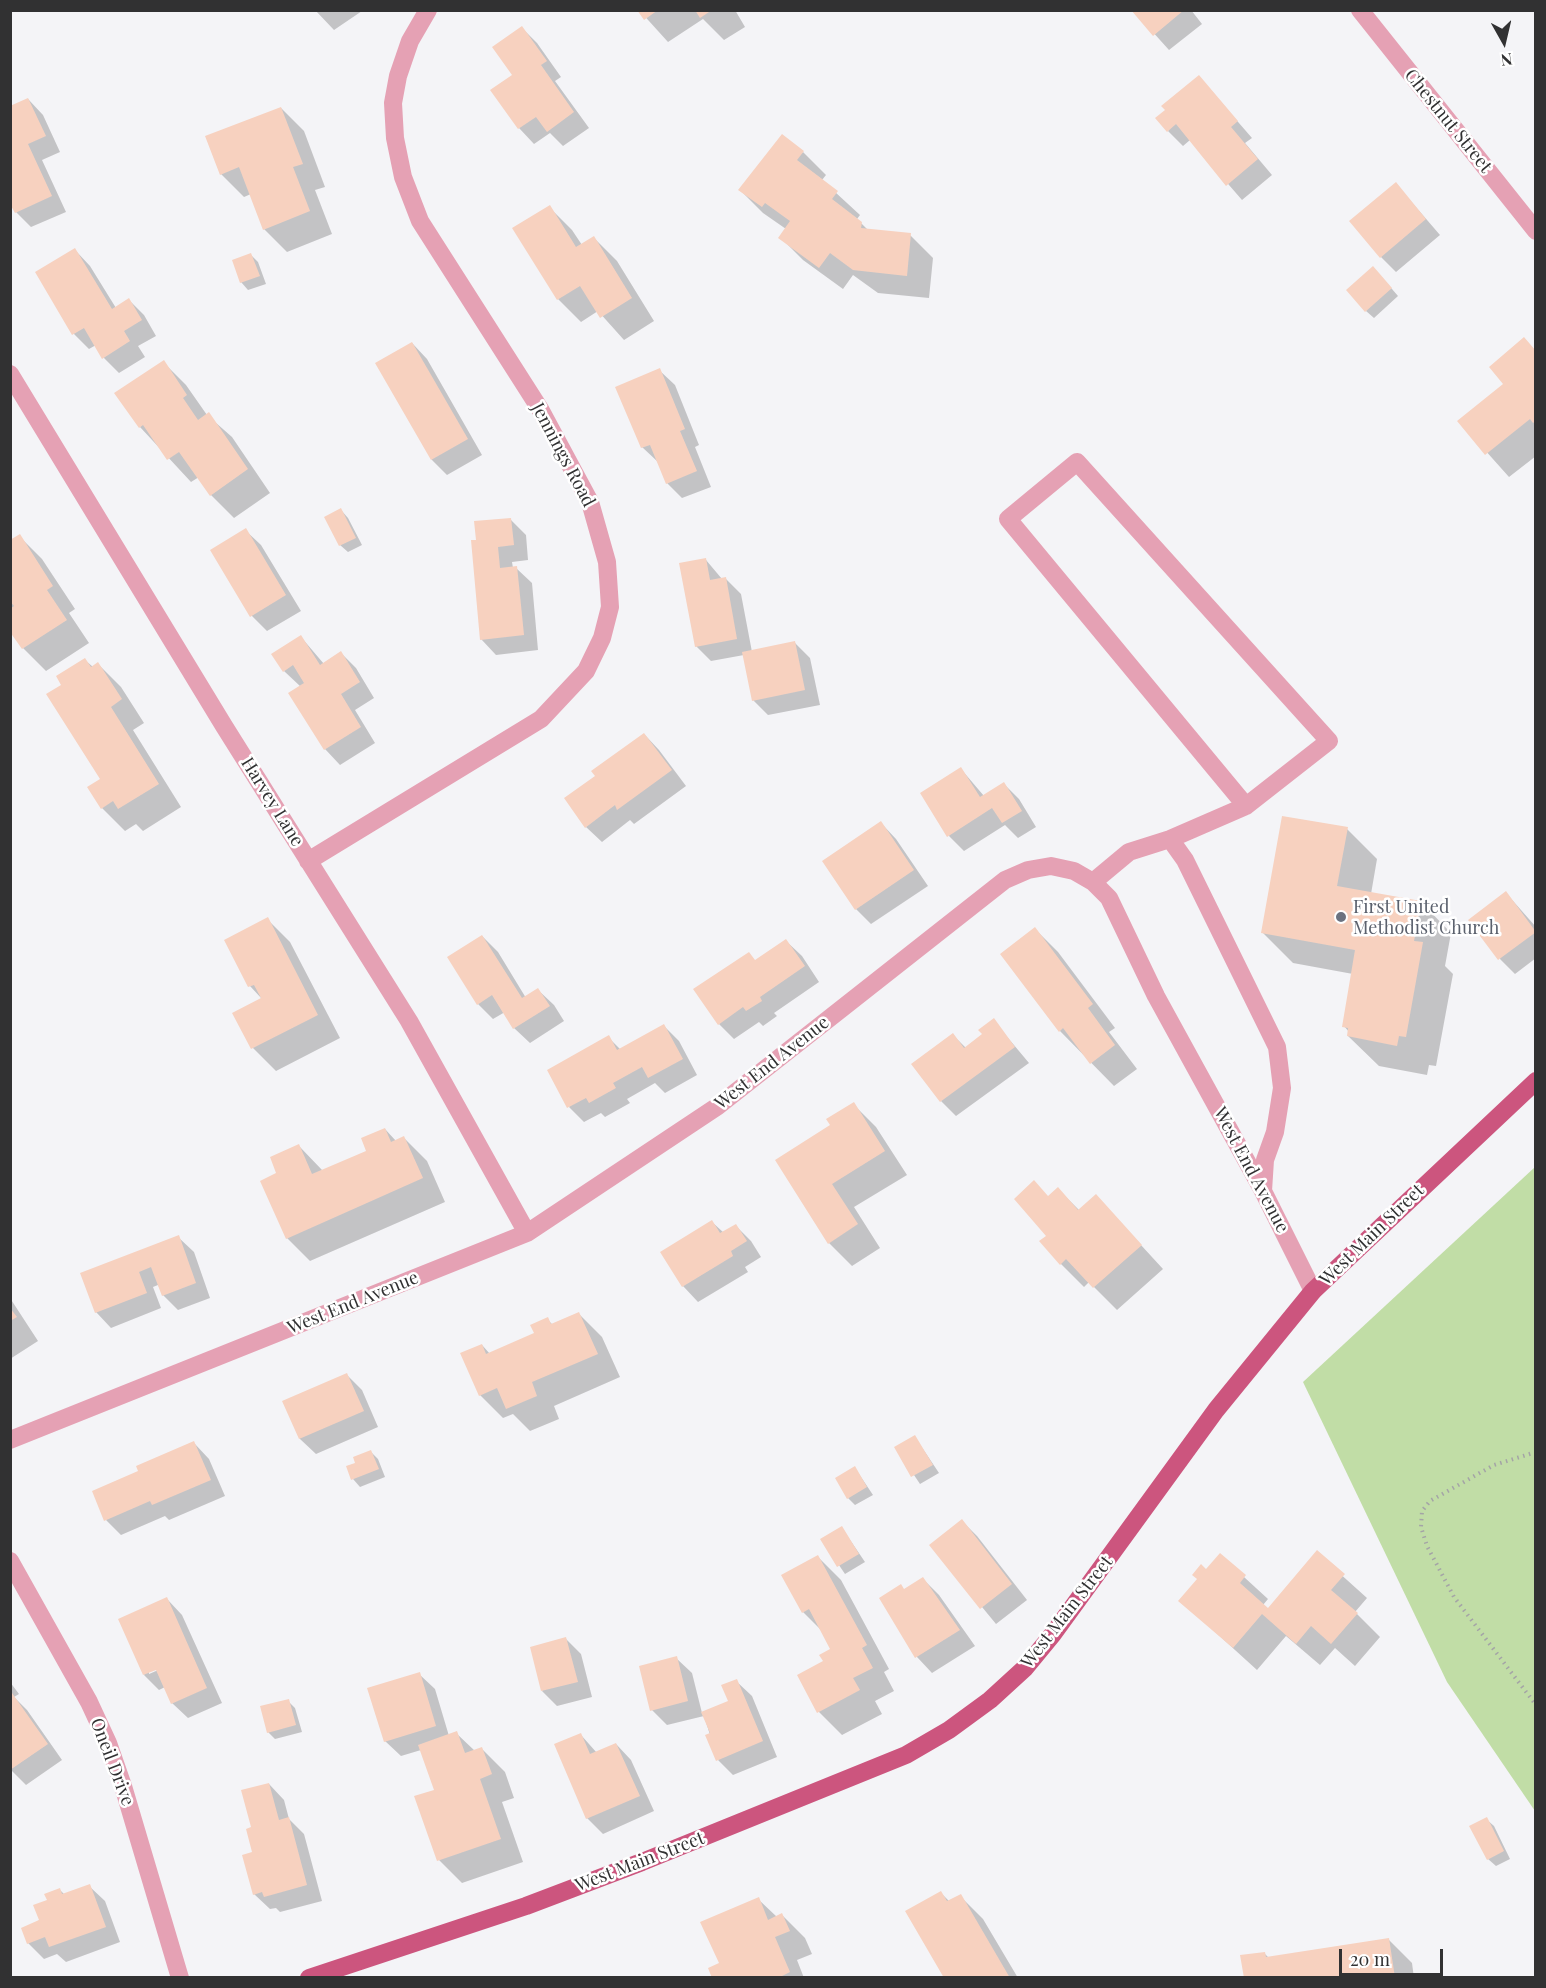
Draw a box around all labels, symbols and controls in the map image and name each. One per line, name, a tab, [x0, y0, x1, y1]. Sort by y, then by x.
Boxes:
north arrow	[1474, 12, 1534, 72]
text: N	[1499, 49, 1514, 72]
street label: Chestnut Street	[1400, 65, 1496, 177]
street label: Jennings Road	[526, 399, 600, 511]
street label: Harvey Lane	[236, 753, 308, 851]
place label: First United Methodist Church	[1353, 896, 1499, 938]
marker: First United Methodist Church	[1334, 910, 1348, 924]
street label: West End Avenue	[711, 1012, 833, 1114]
street label: West End Avenue	[1209, 1104, 1293, 1236]
street label: West Main Street	[1315, 1180, 1429, 1290]
street label: West End Avenue	[284, 1267, 422, 1339]
street label: West Main Street	[1016, 1552, 1118, 1672]
street label: Oneil Drive	[85, 1715, 139, 1809]
street label: West Main Street	[572, 1827, 708, 1897]
scale bar	[1342, 1937, 1446, 1975]
text: 20 m	[1350, 1947, 1390, 1971]

